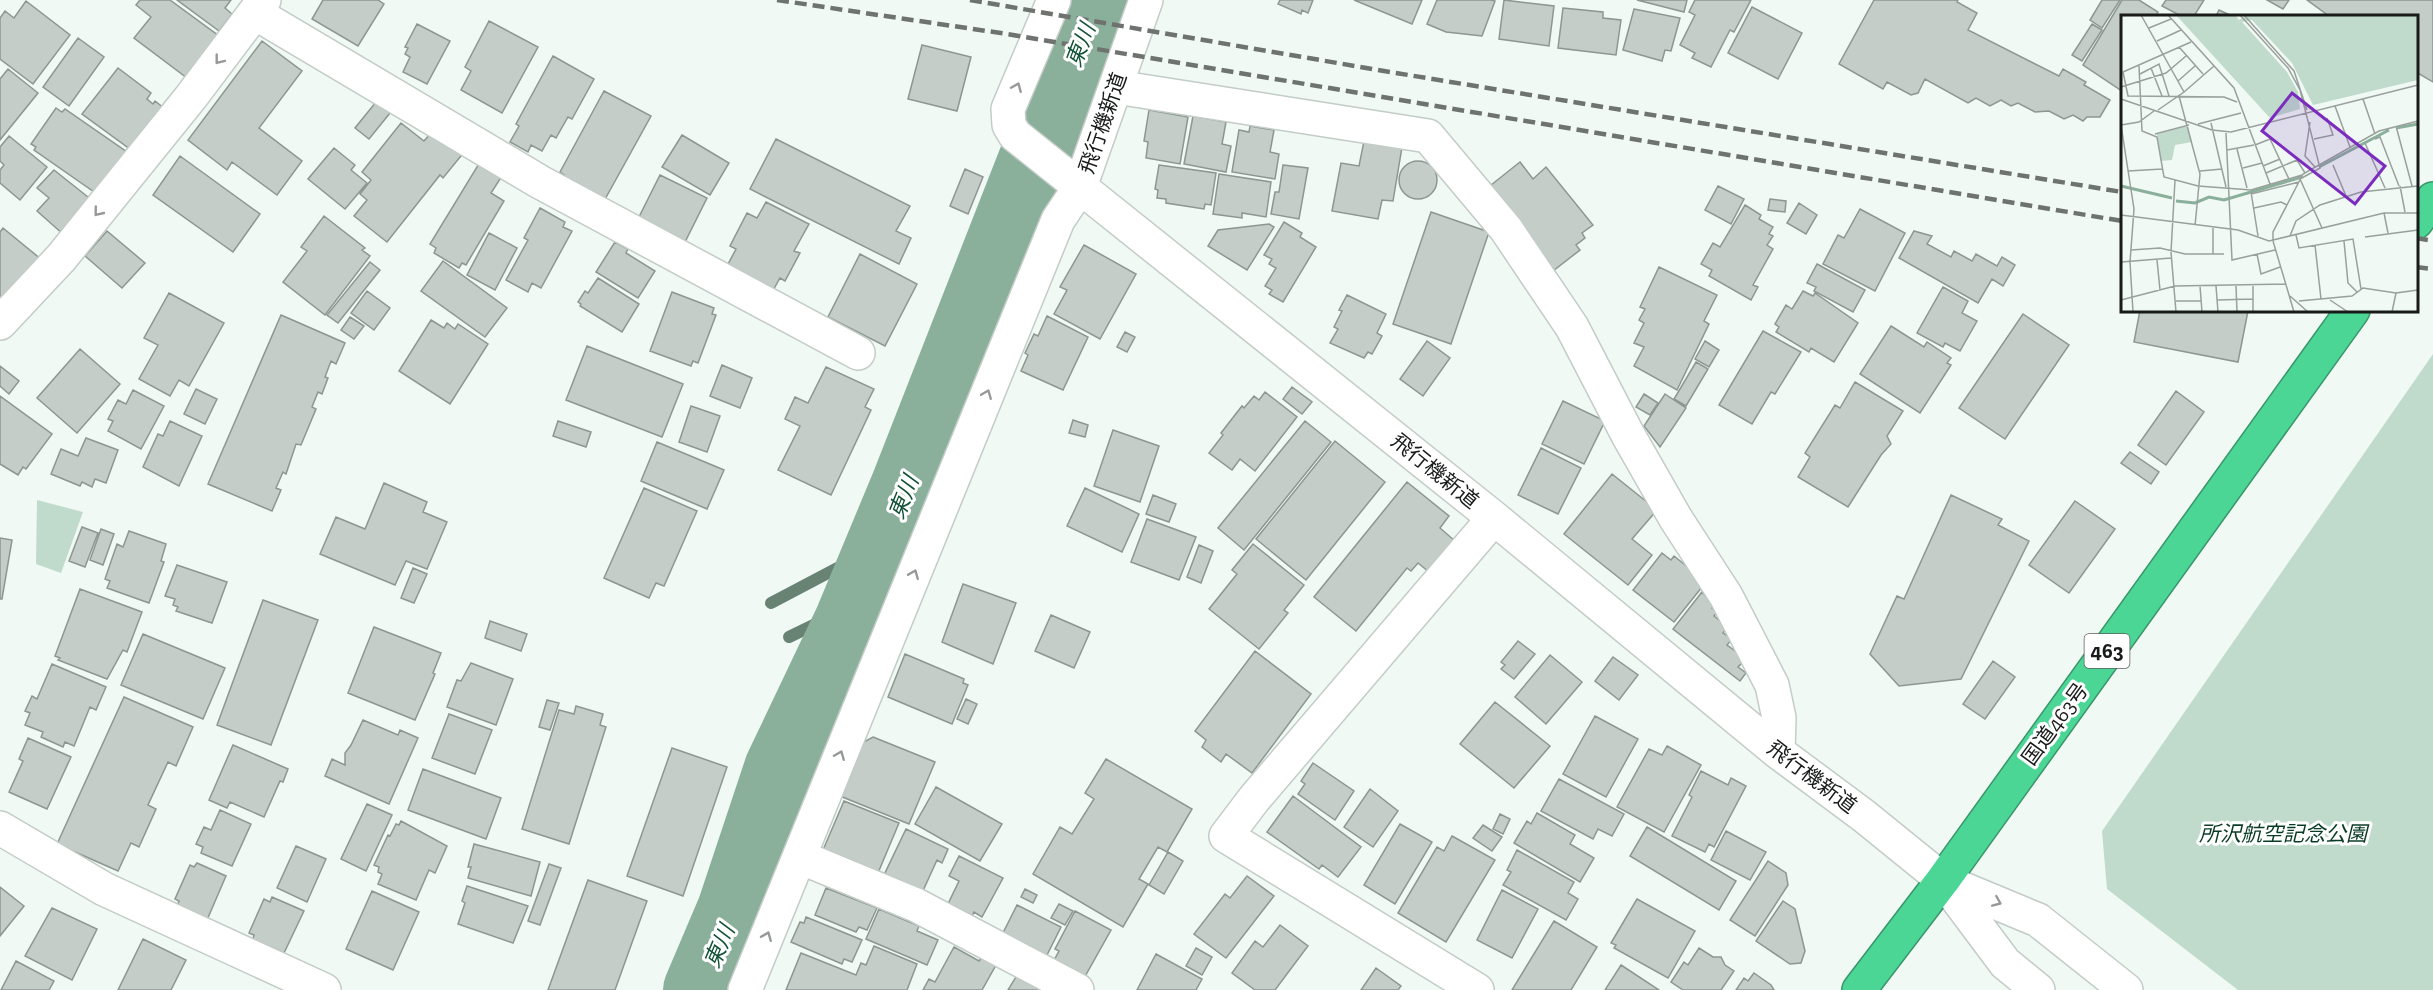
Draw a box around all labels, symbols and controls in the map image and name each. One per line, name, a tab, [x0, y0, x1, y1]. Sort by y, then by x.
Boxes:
inset map	[2121, 15, 2418, 312]
water label: 東川	[1060, 18, 1102, 71]
one-way arrow	[216, 53, 227, 64]
street label: 飛行機新道	[1074, 69, 1131, 177]
one-way arrow	[1010, 83, 1022, 94]
one-way arrow	[94, 205, 105, 216]
one-way arrow	[980, 389, 992, 400]
street label: 飛行機新道	[1387, 428, 1484, 513]
water label: 東川	[883, 470, 925, 523]
one-way arrow	[907, 570, 919, 581]
road number: 463	[2084, 634, 2130, 668]
street label: 国道463号	[2016, 678, 2093, 770]
street label: 飛行機新道	[1763, 735, 1862, 818]
one-way arrow	[833, 750, 845, 761]
park label: 所沢航空記念公園	[2199, 821, 2370, 846]
one-way arrow	[1990, 895, 2001, 907]
water label: 東川	[698, 919, 741, 972]
one-way arrow	[760, 931, 773, 942]

